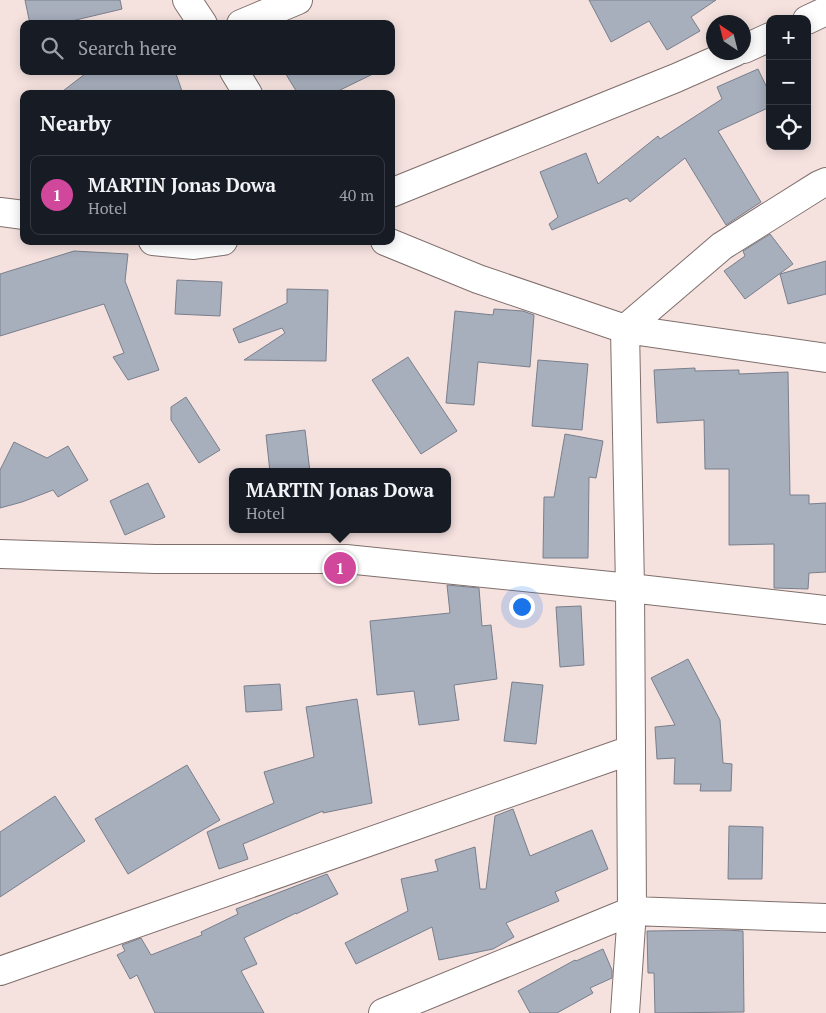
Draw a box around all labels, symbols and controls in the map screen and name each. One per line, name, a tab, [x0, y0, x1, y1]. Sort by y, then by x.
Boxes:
north arrow	[706, 15, 751, 60]
map controls	[766, 15, 811, 150]
button: +	[766, 15, 811, 60]
search box	[20, 20, 395, 75]
icon: search	[38, 34, 66, 62]
text: Search here	[78, 35, 177, 60]
button: −	[766, 60, 811, 105]
button: locate	[766, 105, 811, 150]
text: Nearby	[40, 109, 111, 137]
text: MARTIN Jonas Dowa	[88, 172, 276, 197]
text: 1	[52, 184, 62, 206]
text: 40 m	[339, 184, 374, 206]
text: Hotel	[88, 197, 127, 219]
popup	[229, 468, 451, 533]
text: MARTIN Jonas Dowa	[246, 477, 434, 502]
text: Hotel	[246, 502, 285, 524]
pin: 1	[324, 549, 356, 587]
your location	[509, 594, 535, 620]

